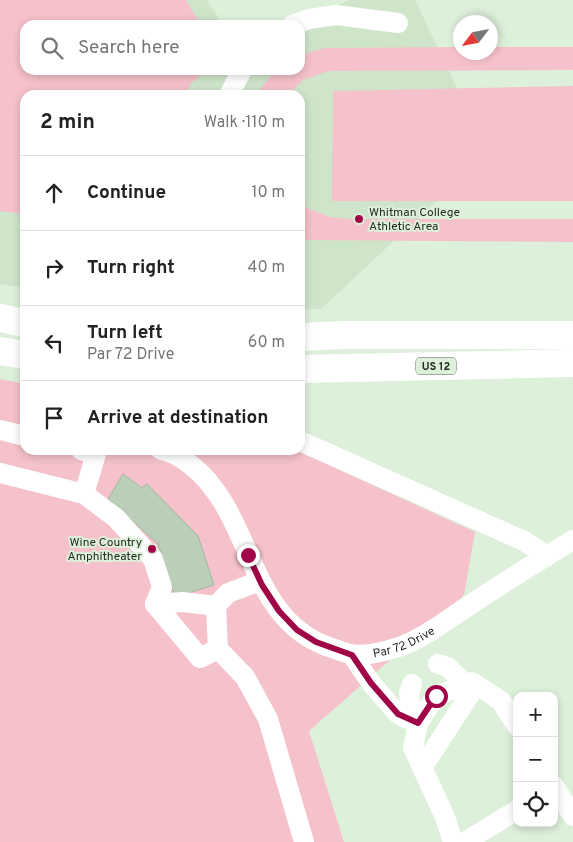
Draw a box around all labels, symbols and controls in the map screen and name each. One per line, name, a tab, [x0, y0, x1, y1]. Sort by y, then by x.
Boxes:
north arrow	[453, 15, 498, 60]
search box	[20, 20, 305, 75]
icon: search	[38, 34, 66, 62]
text: Search here	[78, 36, 180, 60]
text: 2 min	[40, 109, 95, 136]
text: Walk · 110 m	[204, 113, 285, 133]
icon: ahead	[40, 179, 68, 207]
text: Continue	[87, 181, 166, 205]
text: 10 m	[251, 183, 285, 203]
place label: Whitman College Athletic Area	[369, 205, 460, 235]
marker: Whitman College Athletic Area	[353, 213, 365, 225]
icon: right	[40, 254, 68, 282]
text: Turn right	[87, 256, 175, 280]
text: 40 m	[247, 258, 285, 278]
text: Turn left	[87, 321, 163, 345]
icon: left	[40, 329, 68, 357]
text: 60 m	[248, 333, 285, 353]
text: Par 72 Drive	[87, 345, 174, 365]
road number: US 12	[416, 358, 456, 374]
icon: arrive	[40, 404, 68, 432]
text: Arrive at destination	[87, 406, 268, 430]
place label: Wine Country Amphitheater	[68, 535, 142, 565]
marker: Wine Country Amphitheater	[146, 543, 158, 555]
route end	[237, 544, 260, 567]
street label: Par 72 Drive	[372, 623, 438, 662]
route start	[425, 685, 448, 708]
map controls	[513, 692, 558, 827]
button: +	[513, 692, 558, 737]
button: −	[513, 737, 558, 782]
button: locate	[513, 782, 558, 827]

